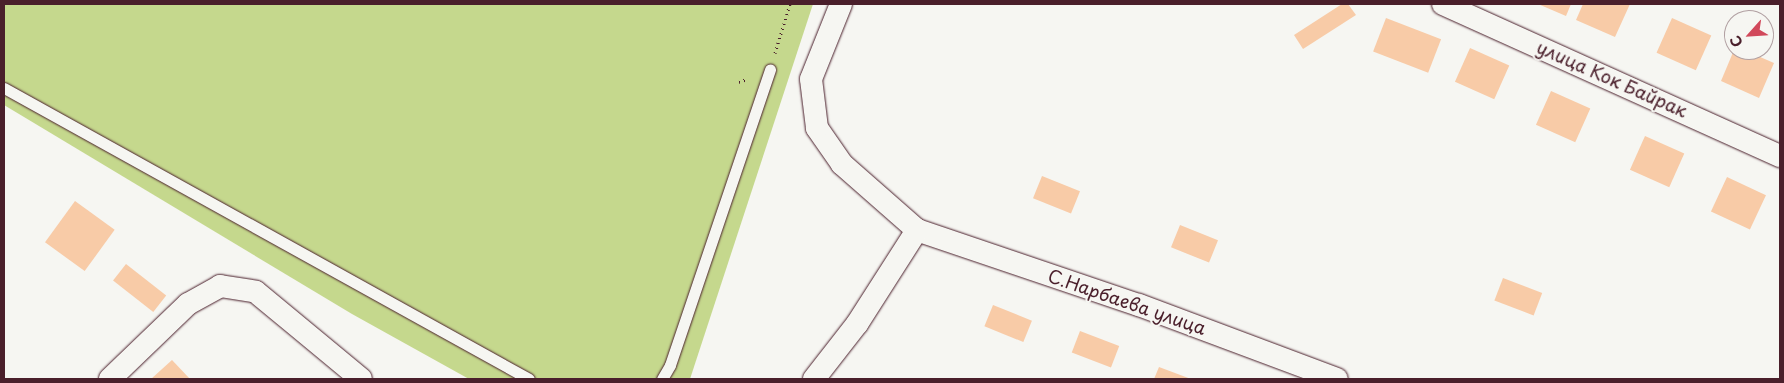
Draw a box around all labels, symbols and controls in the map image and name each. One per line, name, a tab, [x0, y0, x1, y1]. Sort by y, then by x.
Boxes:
north arrow	[1724, 10, 1774, 60]
text: С	[1724, 32, 1748, 51]
street label: улица Кок Байрак	[1533, 36, 1691, 122]
street label: С.Нарбаева улица	[1044, 265, 1210, 339]

